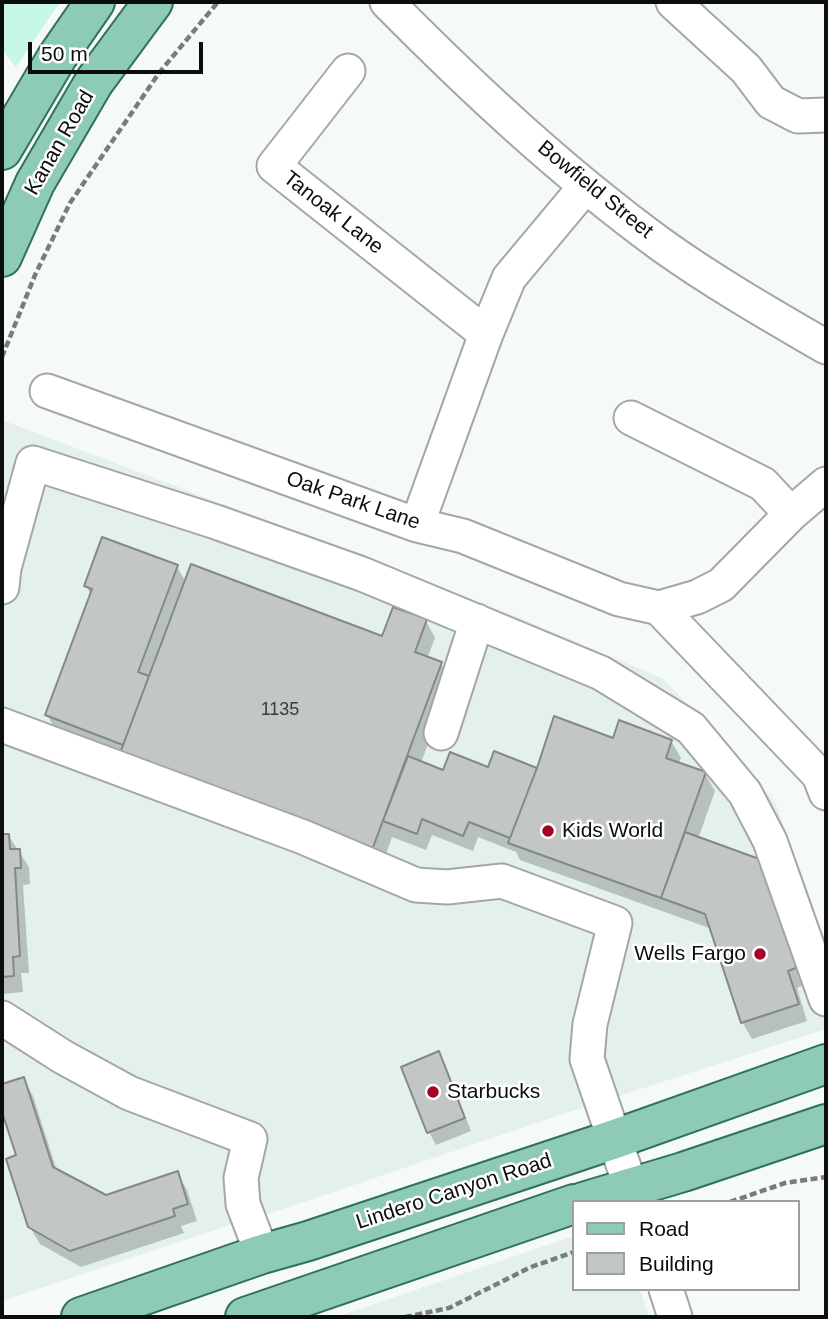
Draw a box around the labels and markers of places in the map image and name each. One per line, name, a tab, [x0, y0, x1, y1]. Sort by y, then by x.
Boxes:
place label: Kids World	[562, 818, 663, 844]
marker: Kids World	[540, 823, 556, 839]
place label: Wells Fargo	[634, 941, 746, 967]
marker: Wells Fargo	[752, 946, 768, 962]
place label: Starbucks	[447, 1079, 540, 1105]
marker: Starbucks	[425, 1084, 441, 1100]

